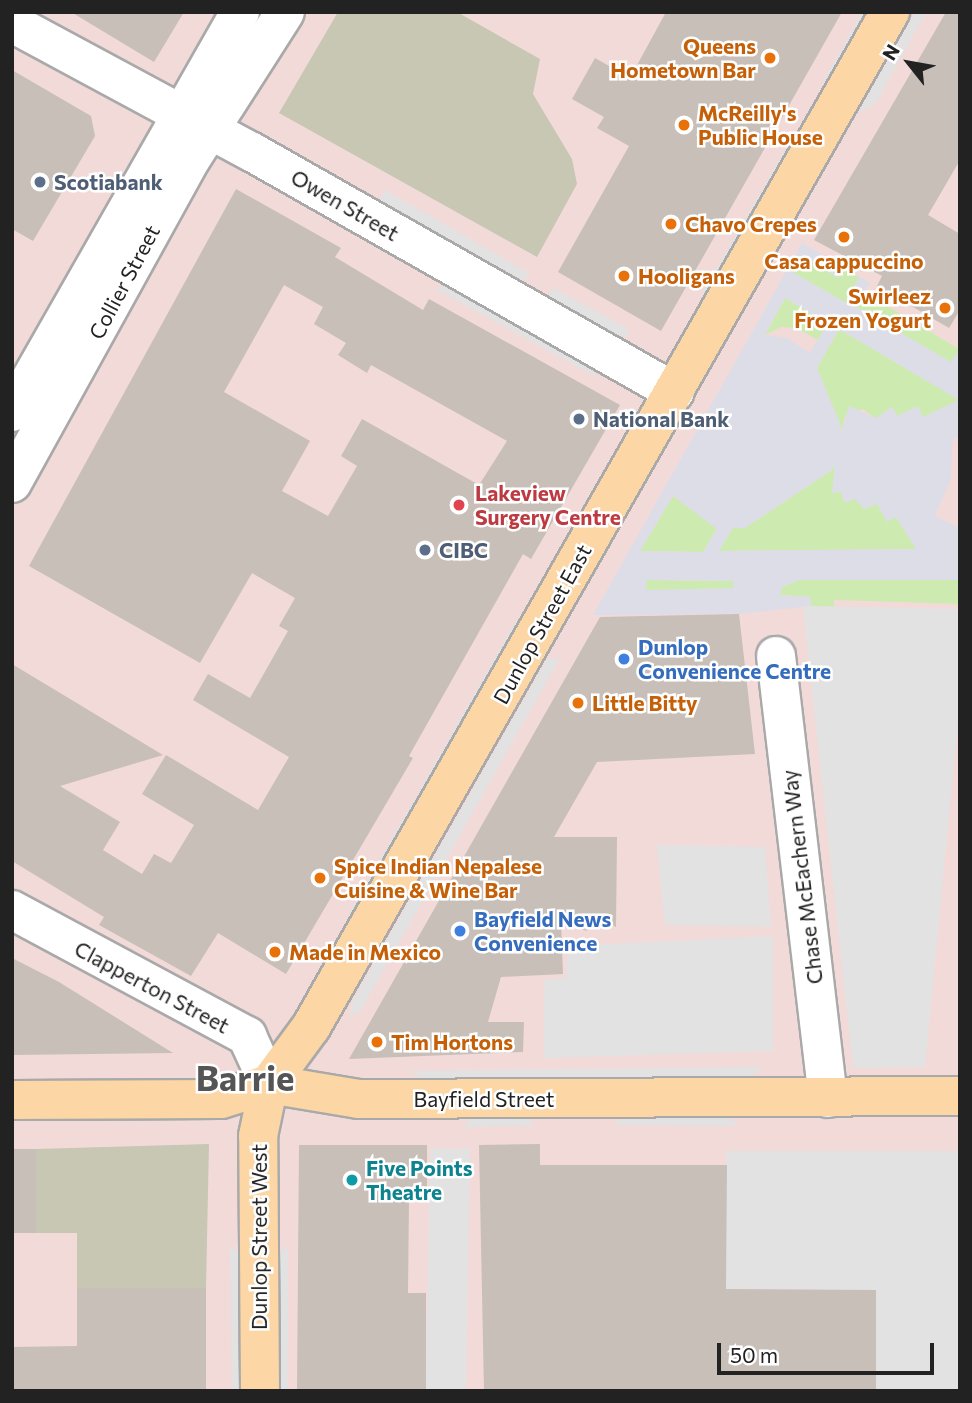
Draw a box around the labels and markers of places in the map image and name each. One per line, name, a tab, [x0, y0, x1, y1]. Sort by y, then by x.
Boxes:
place label: Queens Hometown Bar	[610, 33, 756, 83]
marker: Queens Hometown Bar	[762, 50, 778, 66]
place label: McReilly's Public House	[698, 100, 823, 150]
marker: McReilly's Public House	[676, 117, 692, 133]
place label: Scotiabank	[54, 169, 163, 195]
marker: Scotiabank	[32, 174, 48, 190]
place label: Chavo Crepes	[685, 211, 817, 237]
marker: Chavo Crepes	[663, 216, 679, 232]
marker: Casa cappuccino	[836, 229, 852, 245]
place label: Casa cappuccino	[764, 248, 924, 274]
place label: Hooligans	[638, 263, 735, 289]
marker: Hooligans	[616, 268, 632, 284]
place label: Swirleez Frozen Yogurt	[794, 283, 931, 333]
marker: Swirleez Frozen Yogurt	[937, 300, 953, 316]
place label: National Bank	[593, 406, 729, 432]
marker: National Bank	[571, 411, 587, 427]
place label: Lakeview Surgery Centre	[475, 480, 621, 530]
marker: Lakeview Surgery Centre	[449, 495, 469, 515]
place label: CIBC	[439, 537, 488, 563]
marker: CIBC	[417, 542, 433, 558]
place label: Dunlop Convenience Centre	[638, 634, 831, 684]
marker: Dunlop Convenience Centre	[616, 651, 632, 667]
place label: Little Bitty	[592, 690, 698, 716]
marker: Little Bitty	[570, 695, 586, 711]
place label: Spice Indian Nepalese Cuisine & Wine Bar	[334, 853, 542, 903]
marker: Spice Indian Nepalese Cuisine & Wine Bar	[312, 870, 328, 886]
place label: Bayfield News Convenience	[474, 906, 611, 956]
marker: Bayfield News Convenience	[452, 923, 468, 939]
place label: Made in Mexico	[289, 939, 441, 965]
marker: Made in Mexico	[267, 944, 283, 960]
place label: Tim Hortons	[391, 1029, 513, 1055]
marker: Tim Hortons	[369, 1034, 385, 1050]
place label: Five Points Theatre	[366, 1155, 473, 1205]
marker: Five Points Theatre	[344, 1172, 360, 1188]

